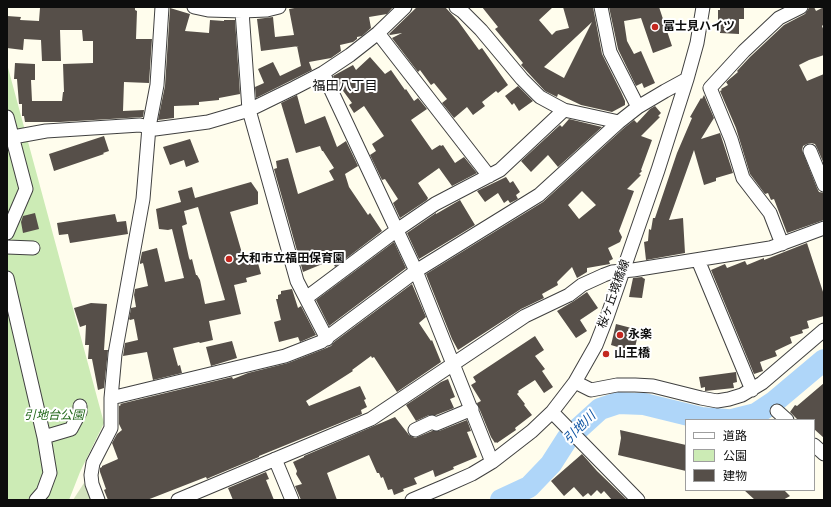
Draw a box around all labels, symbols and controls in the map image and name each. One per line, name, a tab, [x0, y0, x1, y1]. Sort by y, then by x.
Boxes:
place label: 富士見ハイツ	[663, 20, 735, 34]
marker: 富士見ハイツ	[650, 22, 660, 32]
district label: 福田八丁目	[313, 79, 377, 95]
place label: 大和市立福田保育園	[237, 252, 345, 266]
marker: 大和市立福田保育園	[224, 254, 234, 264]
street label: 桜ヶ丘境橋線	[595, 258, 633, 330]
place label: 永楽	[628, 328, 652, 342]
marker: 永楽	[615, 330, 625, 340]
place label: 山王橋	[614, 347, 650, 361]
marker: 山王橋	[601, 349, 611, 359]
park label: 引地台公園	[24, 409, 84, 423]
water label: 引地川	[561, 409, 599, 447]
legend	[685, 419, 815, 491]
text: 道路	[723, 429, 747, 443]
text: 公園	[723, 449, 747, 463]
text: 建物	[723, 469, 747, 483]

